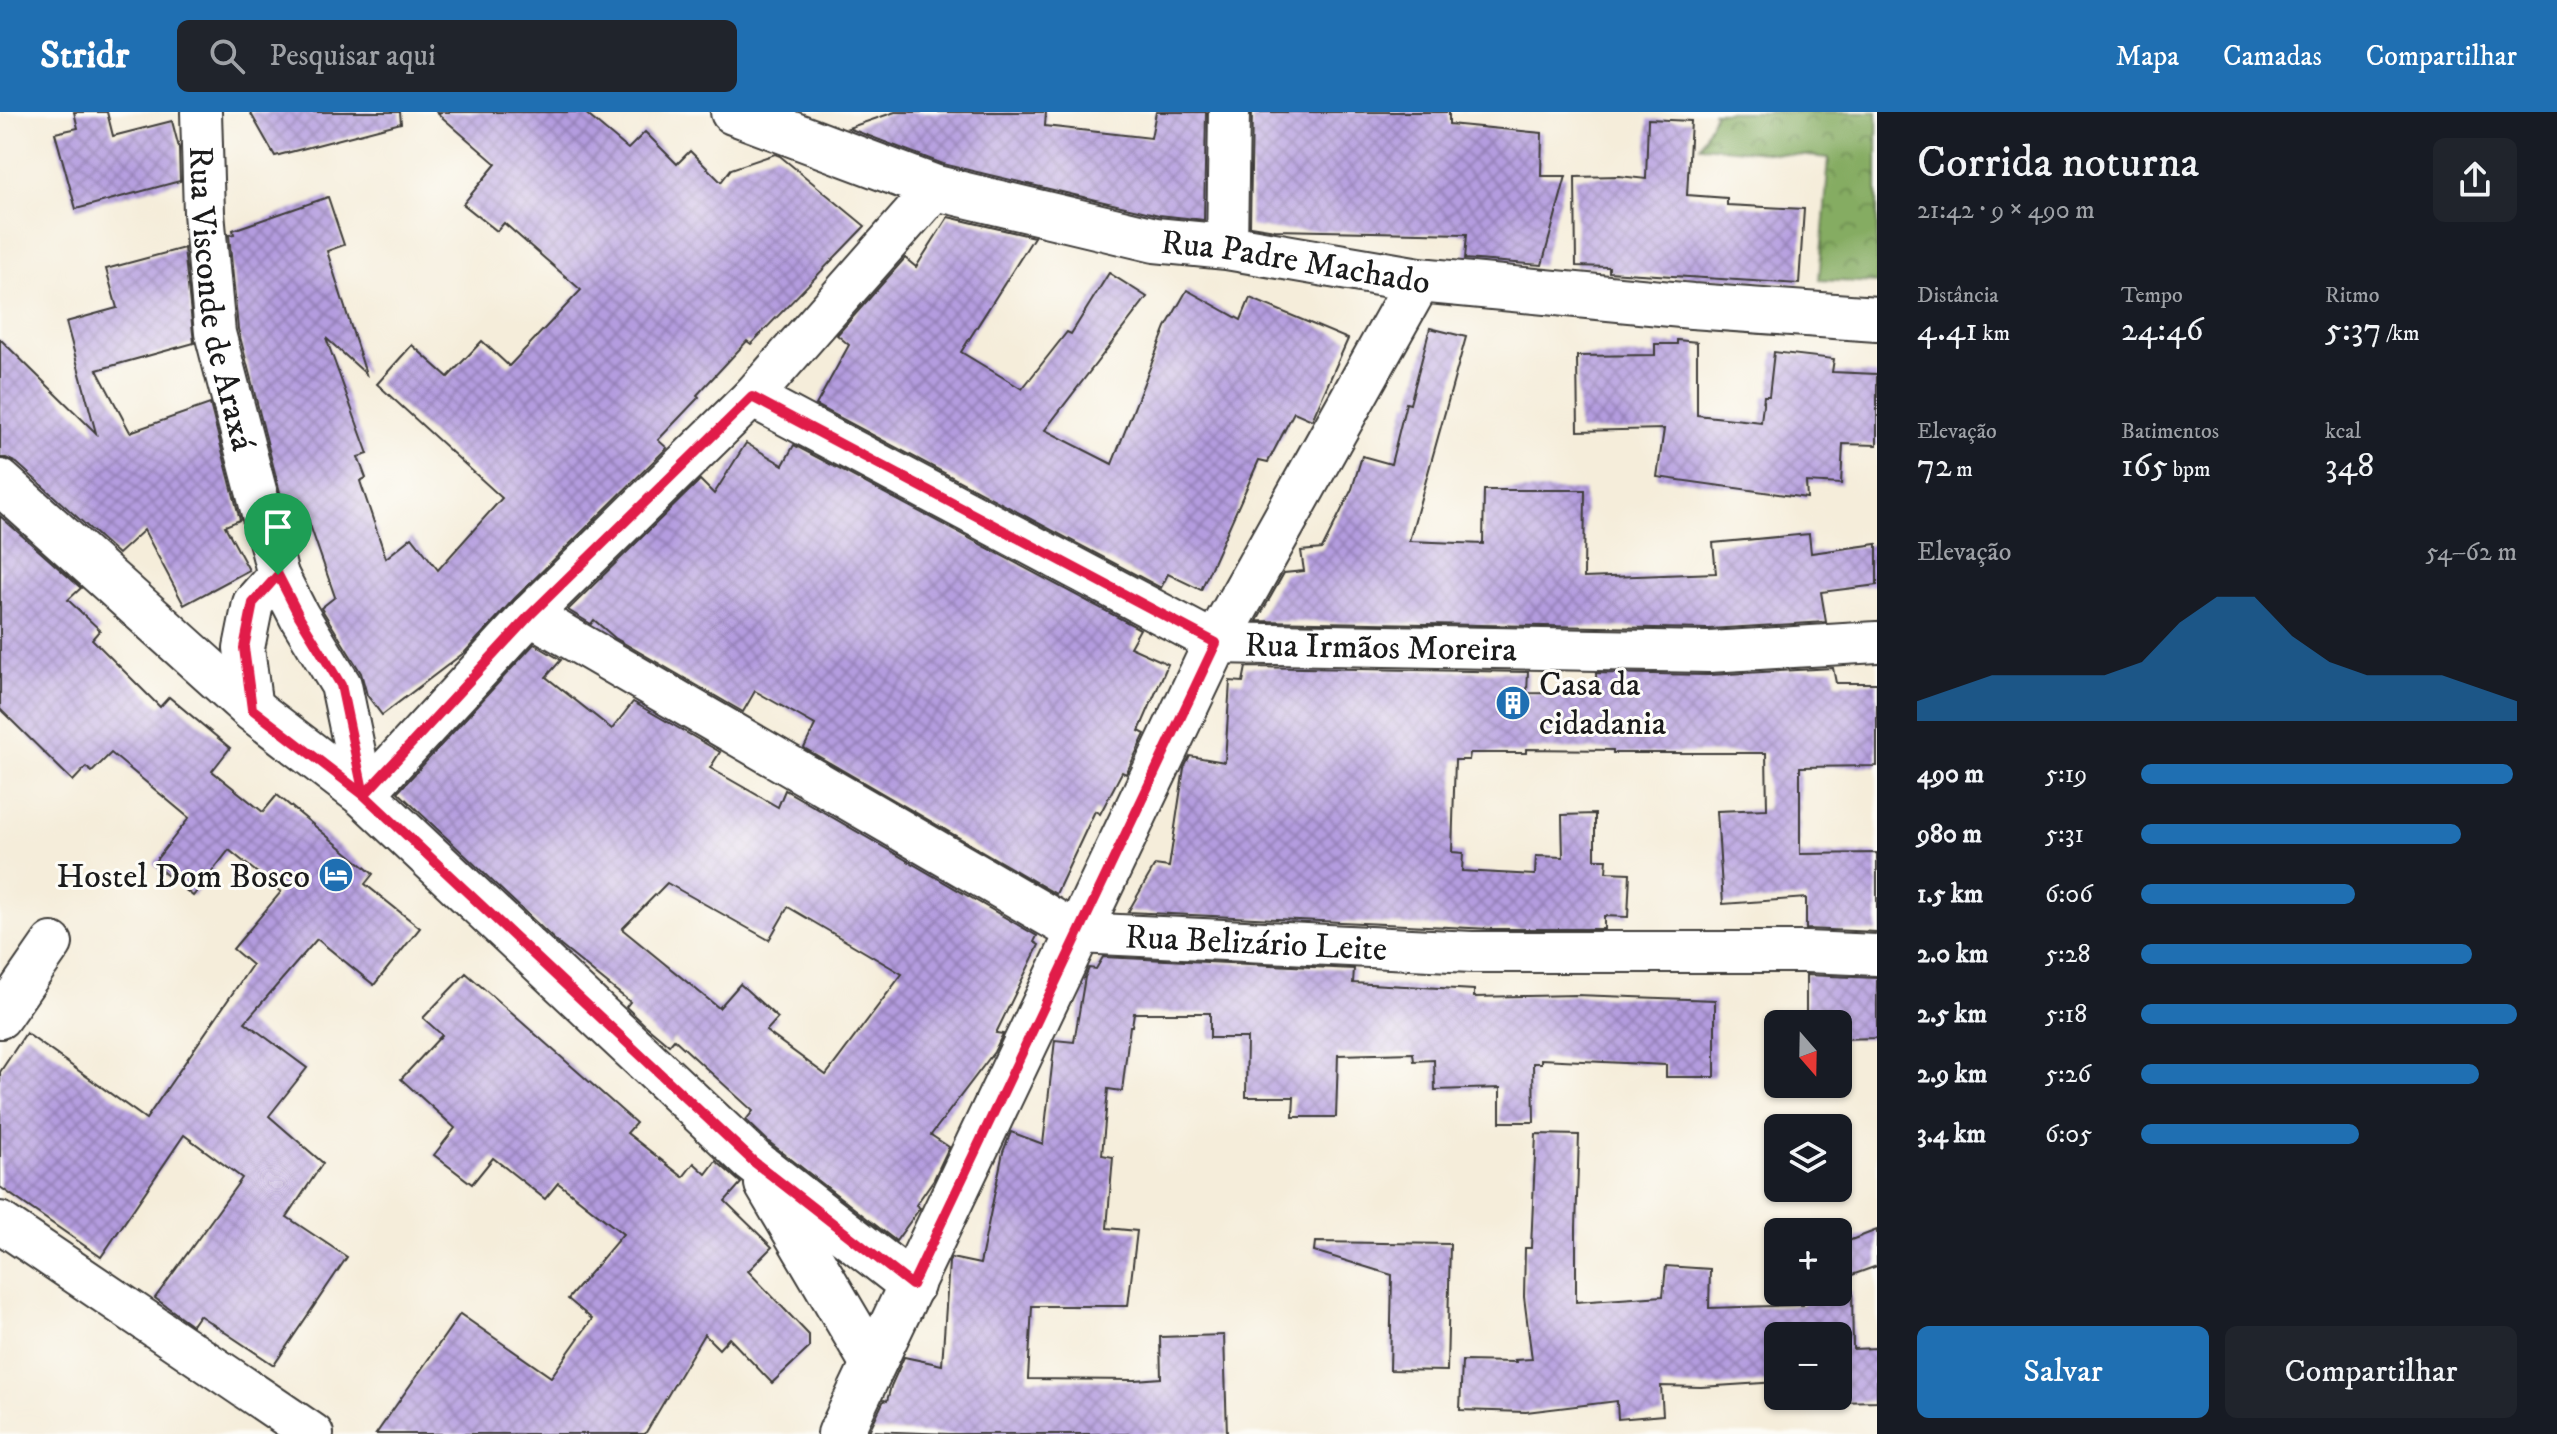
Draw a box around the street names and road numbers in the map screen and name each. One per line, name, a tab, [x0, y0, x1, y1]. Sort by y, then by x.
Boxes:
street label: Rua Visconde de Araxá	[179, 146, 264, 456]
street label: Rua Padre Machado	[1159, 222, 1432, 304]
street label: Rua Irmãos Moreira	[1244, 625, 1518, 671]
street label: Rua Belizário Leite	[1124, 916, 1388, 971]

